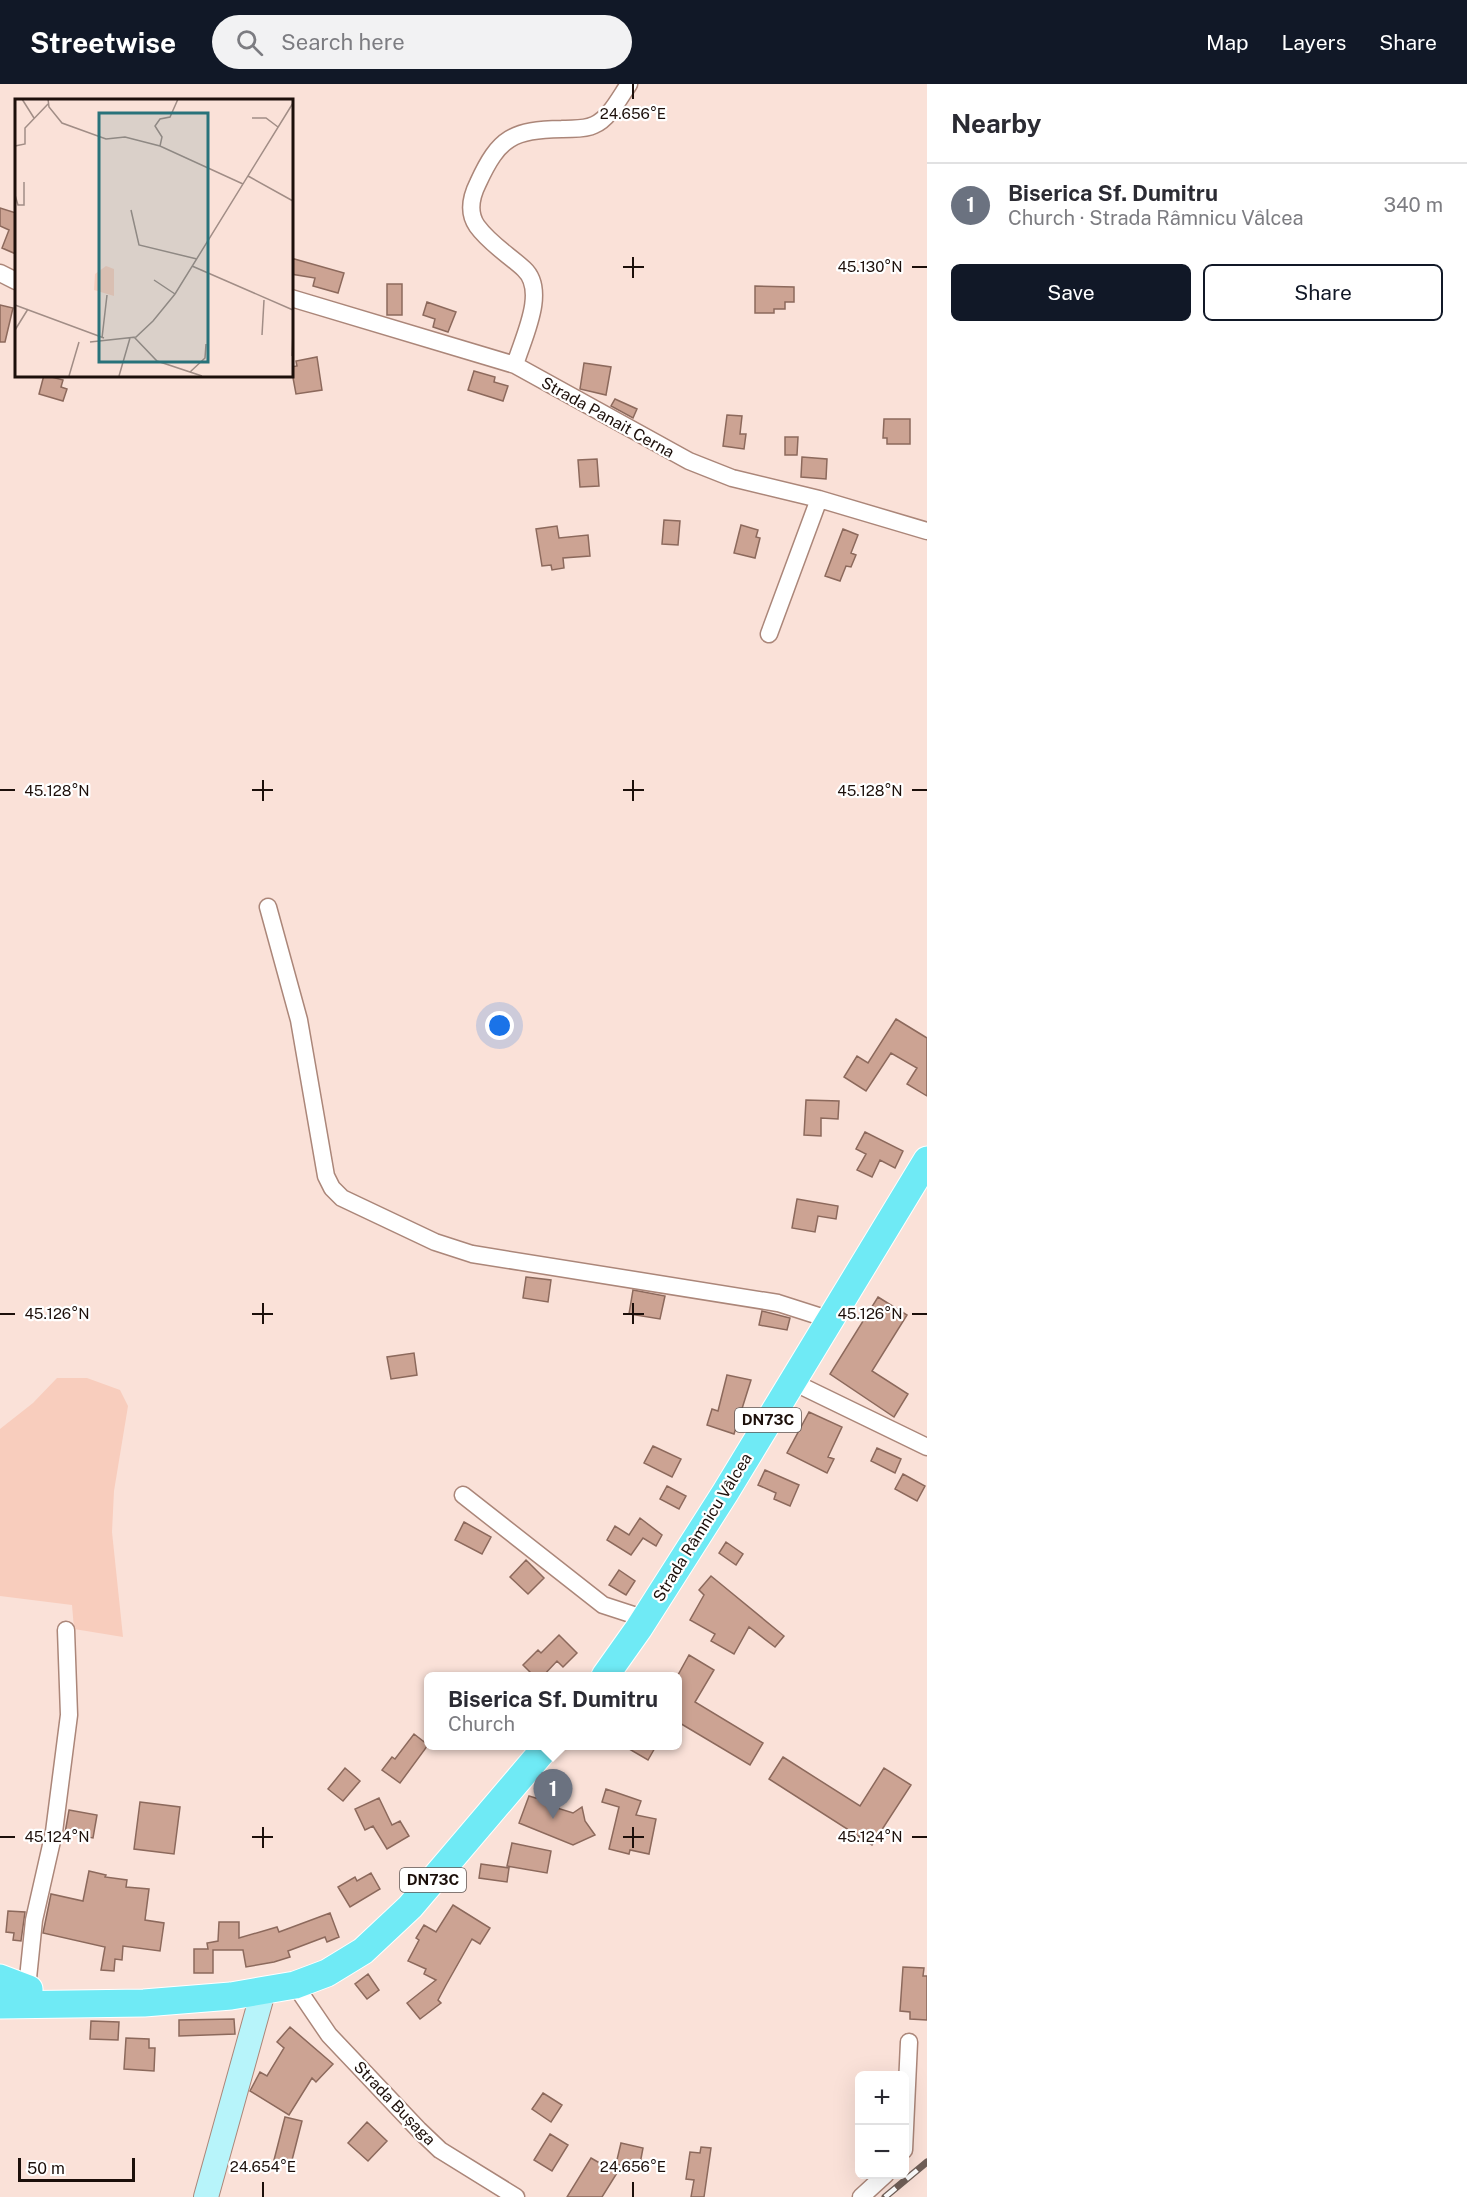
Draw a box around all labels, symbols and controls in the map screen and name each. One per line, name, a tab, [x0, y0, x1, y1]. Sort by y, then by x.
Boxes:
search box	[212, 15, 632, 69]
text: Streetwise	[30, 26, 176, 59]
icon: search	[233, 26, 266, 59]
text: Search here	[281, 29, 405, 55]
text: Map	[1206, 30, 1249, 55]
text: Layers	[1282, 30, 1346, 55]
text: Share	[1379, 30, 1437, 55]
inset map	[15, 99, 292, 376]
text: 24.656°E	[600, 105, 666, 122]
text: Nearby	[951, 108, 1041, 139]
text: Biserica Sf. Dumitru	[1008, 180, 1218, 206]
text: 1	[966, 193, 975, 217]
text: 340 m	[1383, 193, 1443, 217]
text: Church · Strada Râmnicu Vâlcea	[1008, 206, 1304, 230]
text: 45.130°N	[837, 258, 903, 275]
button: Save	[951, 264, 1191, 321]
button: Share	[1203, 264, 1443, 321]
street label: Strada Panait Cerna	[538, 373, 678, 462]
text: 45.128°N	[24, 782, 90, 799]
text: 45.128°N	[837, 782, 903, 799]
your location	[485, 1011, 514, 1040]
text: 45.126°N	[25, 1305, 89, 1322]
text: 45.126°N	[838, 1305, 902, 1322]
road number: DN73C	[735, 1408, 801, 1432]
street label: Strada Râmnicu Vâlcea	[649, 1449, 756, 1605]
popup	[424, 1672, 682, 1750]
text: Biserica Sf. Dumitru	[448, 1686, 658, 1712]
text: Church	[448, 1712, 515, 1736]
pin: 1	[534, 1770, 572, 1819]
text: 45.124°N	[24, 1828, 90, 1845]
text: 45.124°N	[837, 1828, 903, 1845]
road number: DN73C	[400, 1868, 466, 1892]
street label: Strada Bușaga	[350, 2057, 439, 2149]
map controls	[855, 2071, 909, 2179]
button: +	[855, 2071, 909, 2125]
button: −	[855, 2125, 909, 2179]
scale bar	[18, 2155, 135, 2182]
text: 24.654°E	[230, 2158, 296, 2175]
text: 24.656°E	[600, 2158, 666, 2175]
text: 50 m	[27, 2159, 65, 2178]

